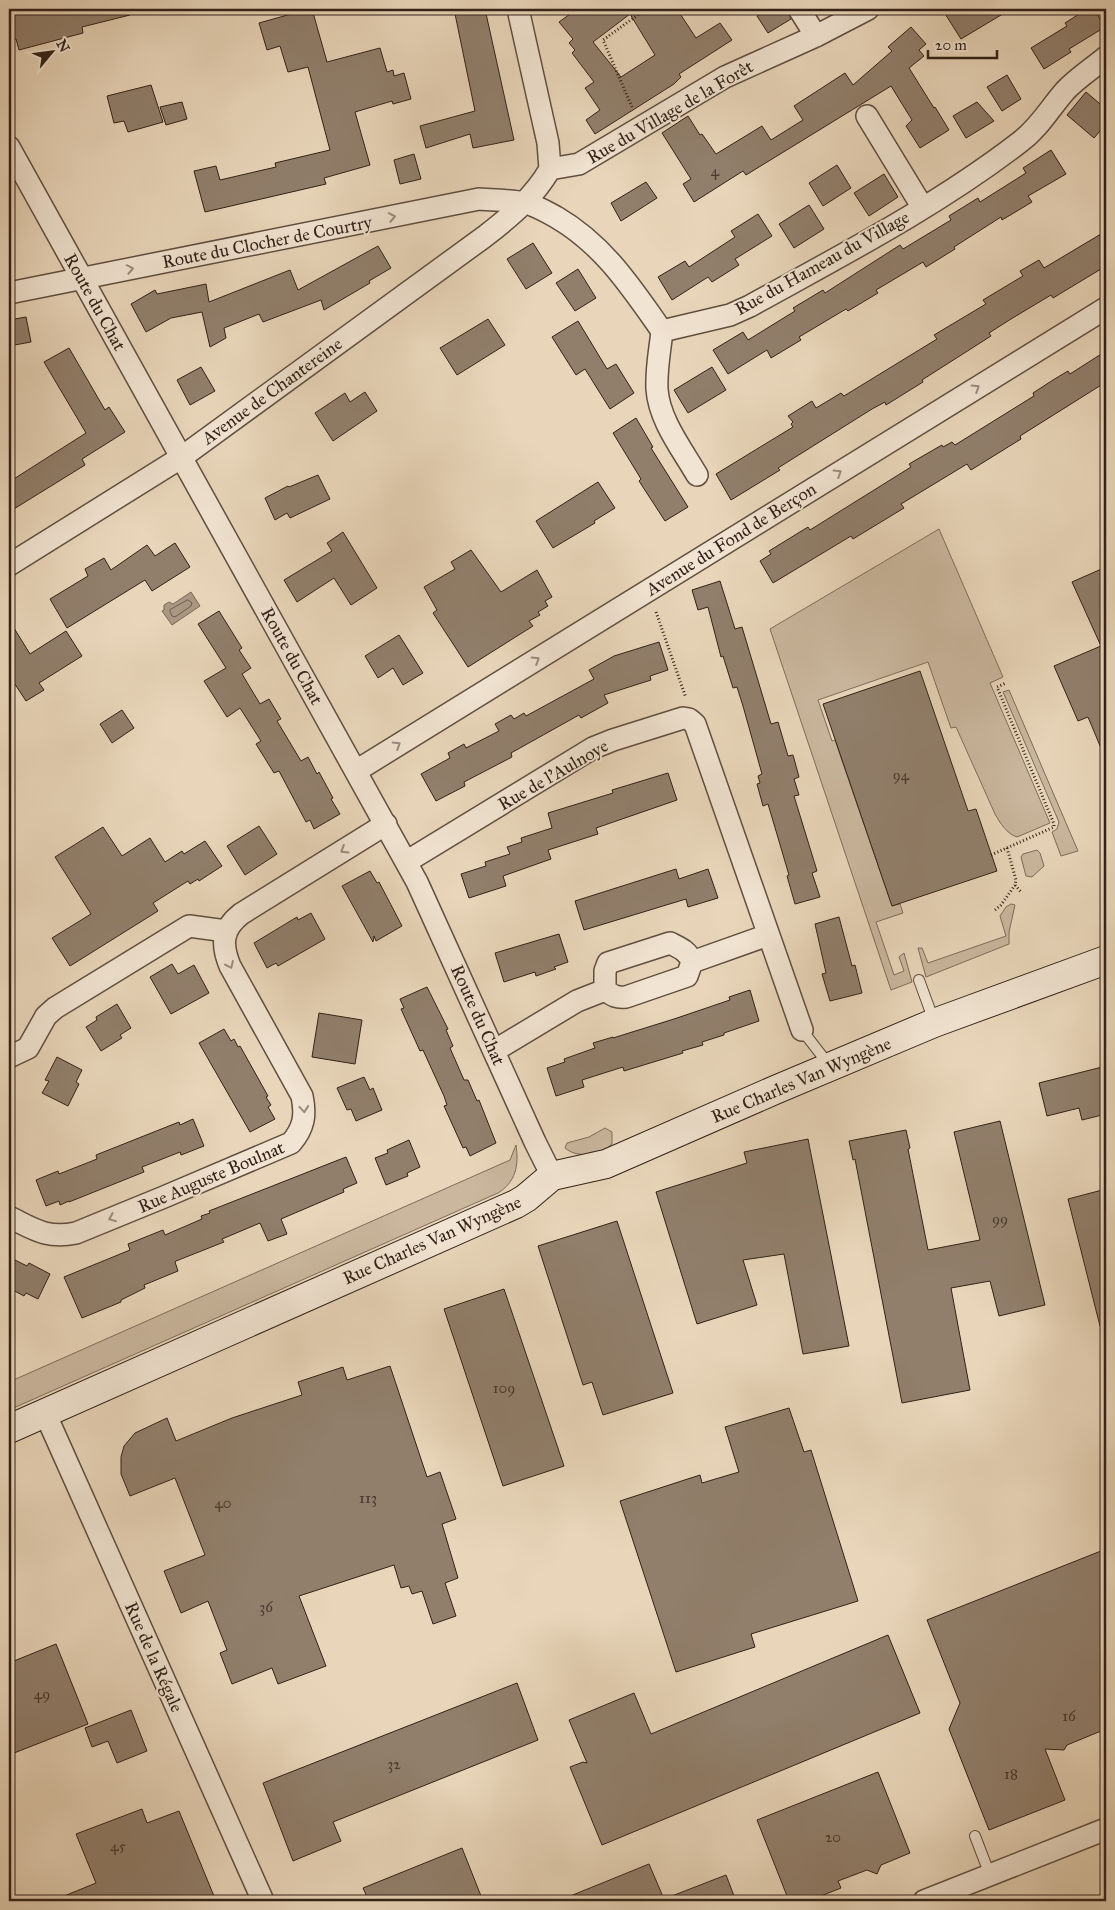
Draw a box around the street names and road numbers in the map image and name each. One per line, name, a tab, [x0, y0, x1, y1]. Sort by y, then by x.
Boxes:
street label: Rue du Village de la Forêt	[583, 55, 758, 169]
street label: Rue du Hameau du Village	[731, 206, 914, 321]
street label: Route du Clocher de Courtry	[160, 211, 374, 273]
street label: Route du Chat	[59, 250, 131, 355]
street label: Avenue de Chantereine	[197, 333, 346, 450]
street label: Avenue du Fond de Berçon	[641, 477, 820, 601]
street label: Route du Chat	[256, 604, 328, 709]
street label: Rue de l'Aulnoye	[494, 735, 612, 815]
street label: Route du Chat	[446, 961, 510, 1069]
street label: Rue Charles Van Wyngène	[708, 1032, 895, 1129]
street label: Rue Auguste Boulnat	[135, 1136, 288, 1219]
street label: Rue Charles Van Wyngène	[339, 1191, 525, 1290]
street label: Rue de la Régale	[119, 1598, 188, 1716]

